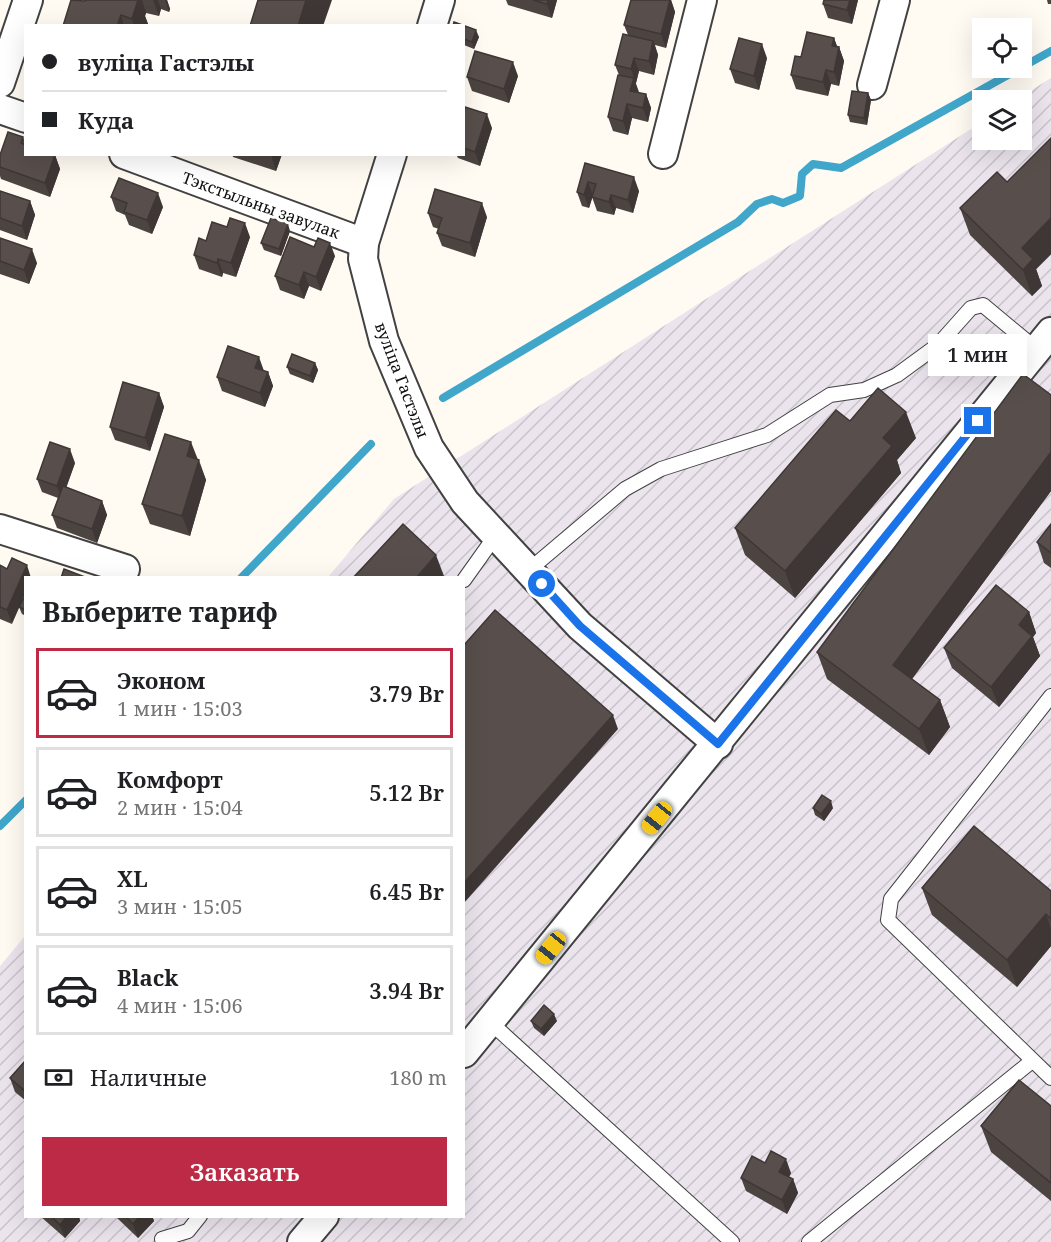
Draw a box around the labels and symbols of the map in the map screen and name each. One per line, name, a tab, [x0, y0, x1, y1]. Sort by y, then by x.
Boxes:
street label: Тэкстыльны завулак	[179, 166, 343, 244]
street label: вуліца Гастэлы	[370, 319, 434, 441]
callout: 1 мин	[928, 334, 1028, 376]
route end	[964, 407, 991, 434]
route start	[528, 570, 555, 597]
car	[639, 798, 675, 838]
car	[533, 928, 569, 968]

